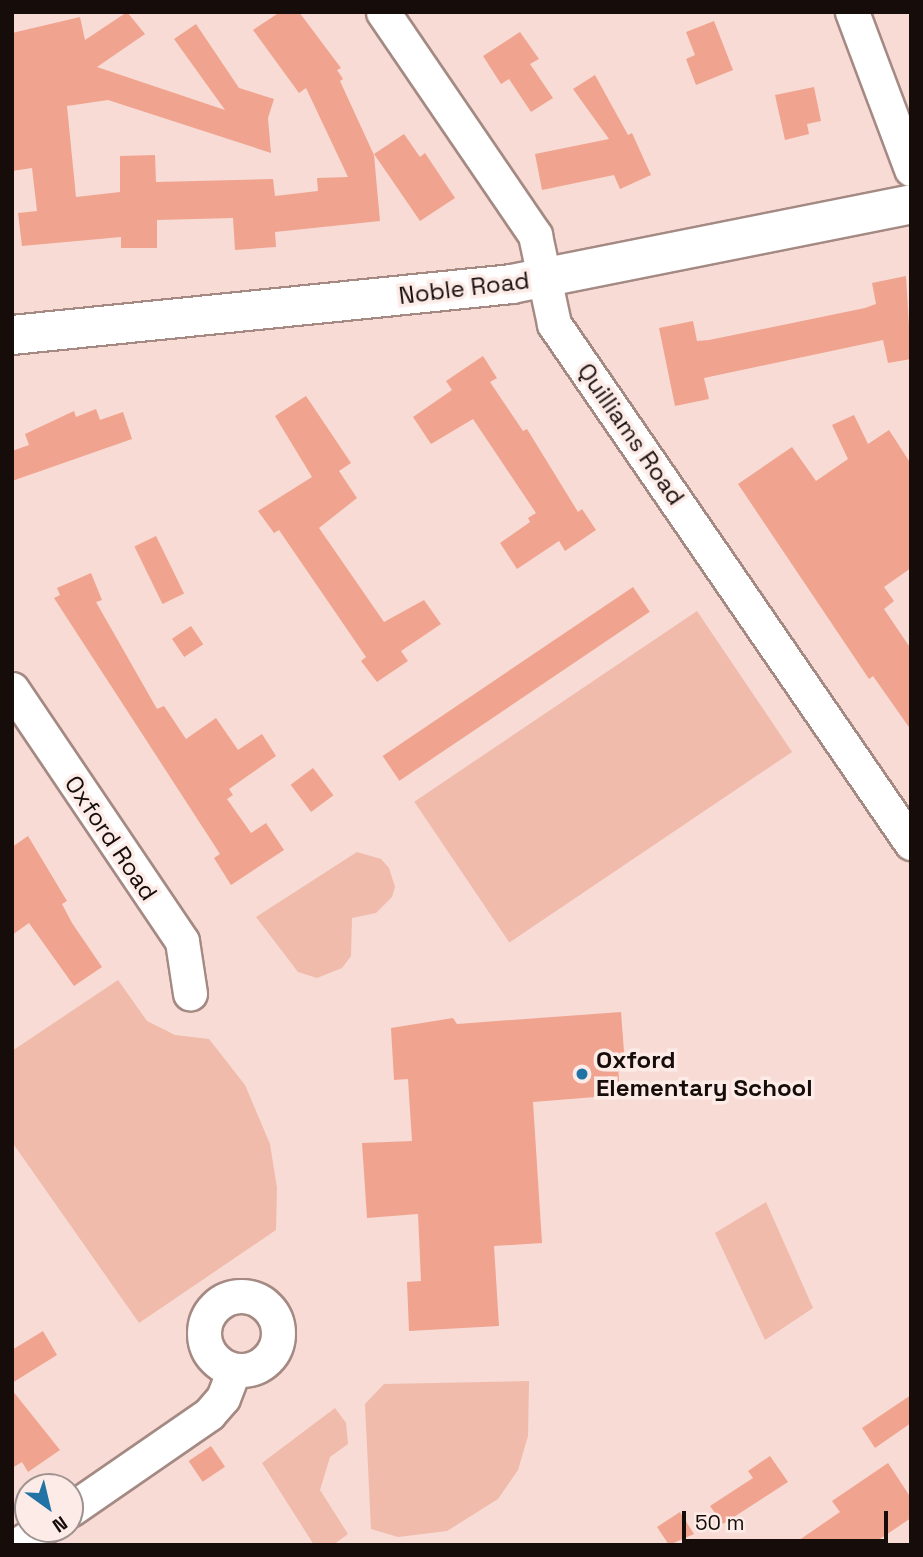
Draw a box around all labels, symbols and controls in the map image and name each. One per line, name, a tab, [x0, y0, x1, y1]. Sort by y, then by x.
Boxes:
street label: Noble Road	[397, 266, 531, 310]
street label: Quilliams Road	[571, 358, 691, 510]
street label: Oxford Road	[59, 770, 163, 906]
place label: Oxford Elementary School	[596, 1046, 813, 1102]
marker: Oxford Elementary School	[574, 1066, 590, 1082]
north arrow	[14, 1473, 84, 1543]
scale bar	[685, 1498, 892, 1542]
text: 50 m	[695, 1509, 745, 1536]
text: N	[48, 1510, 72, 1538]

